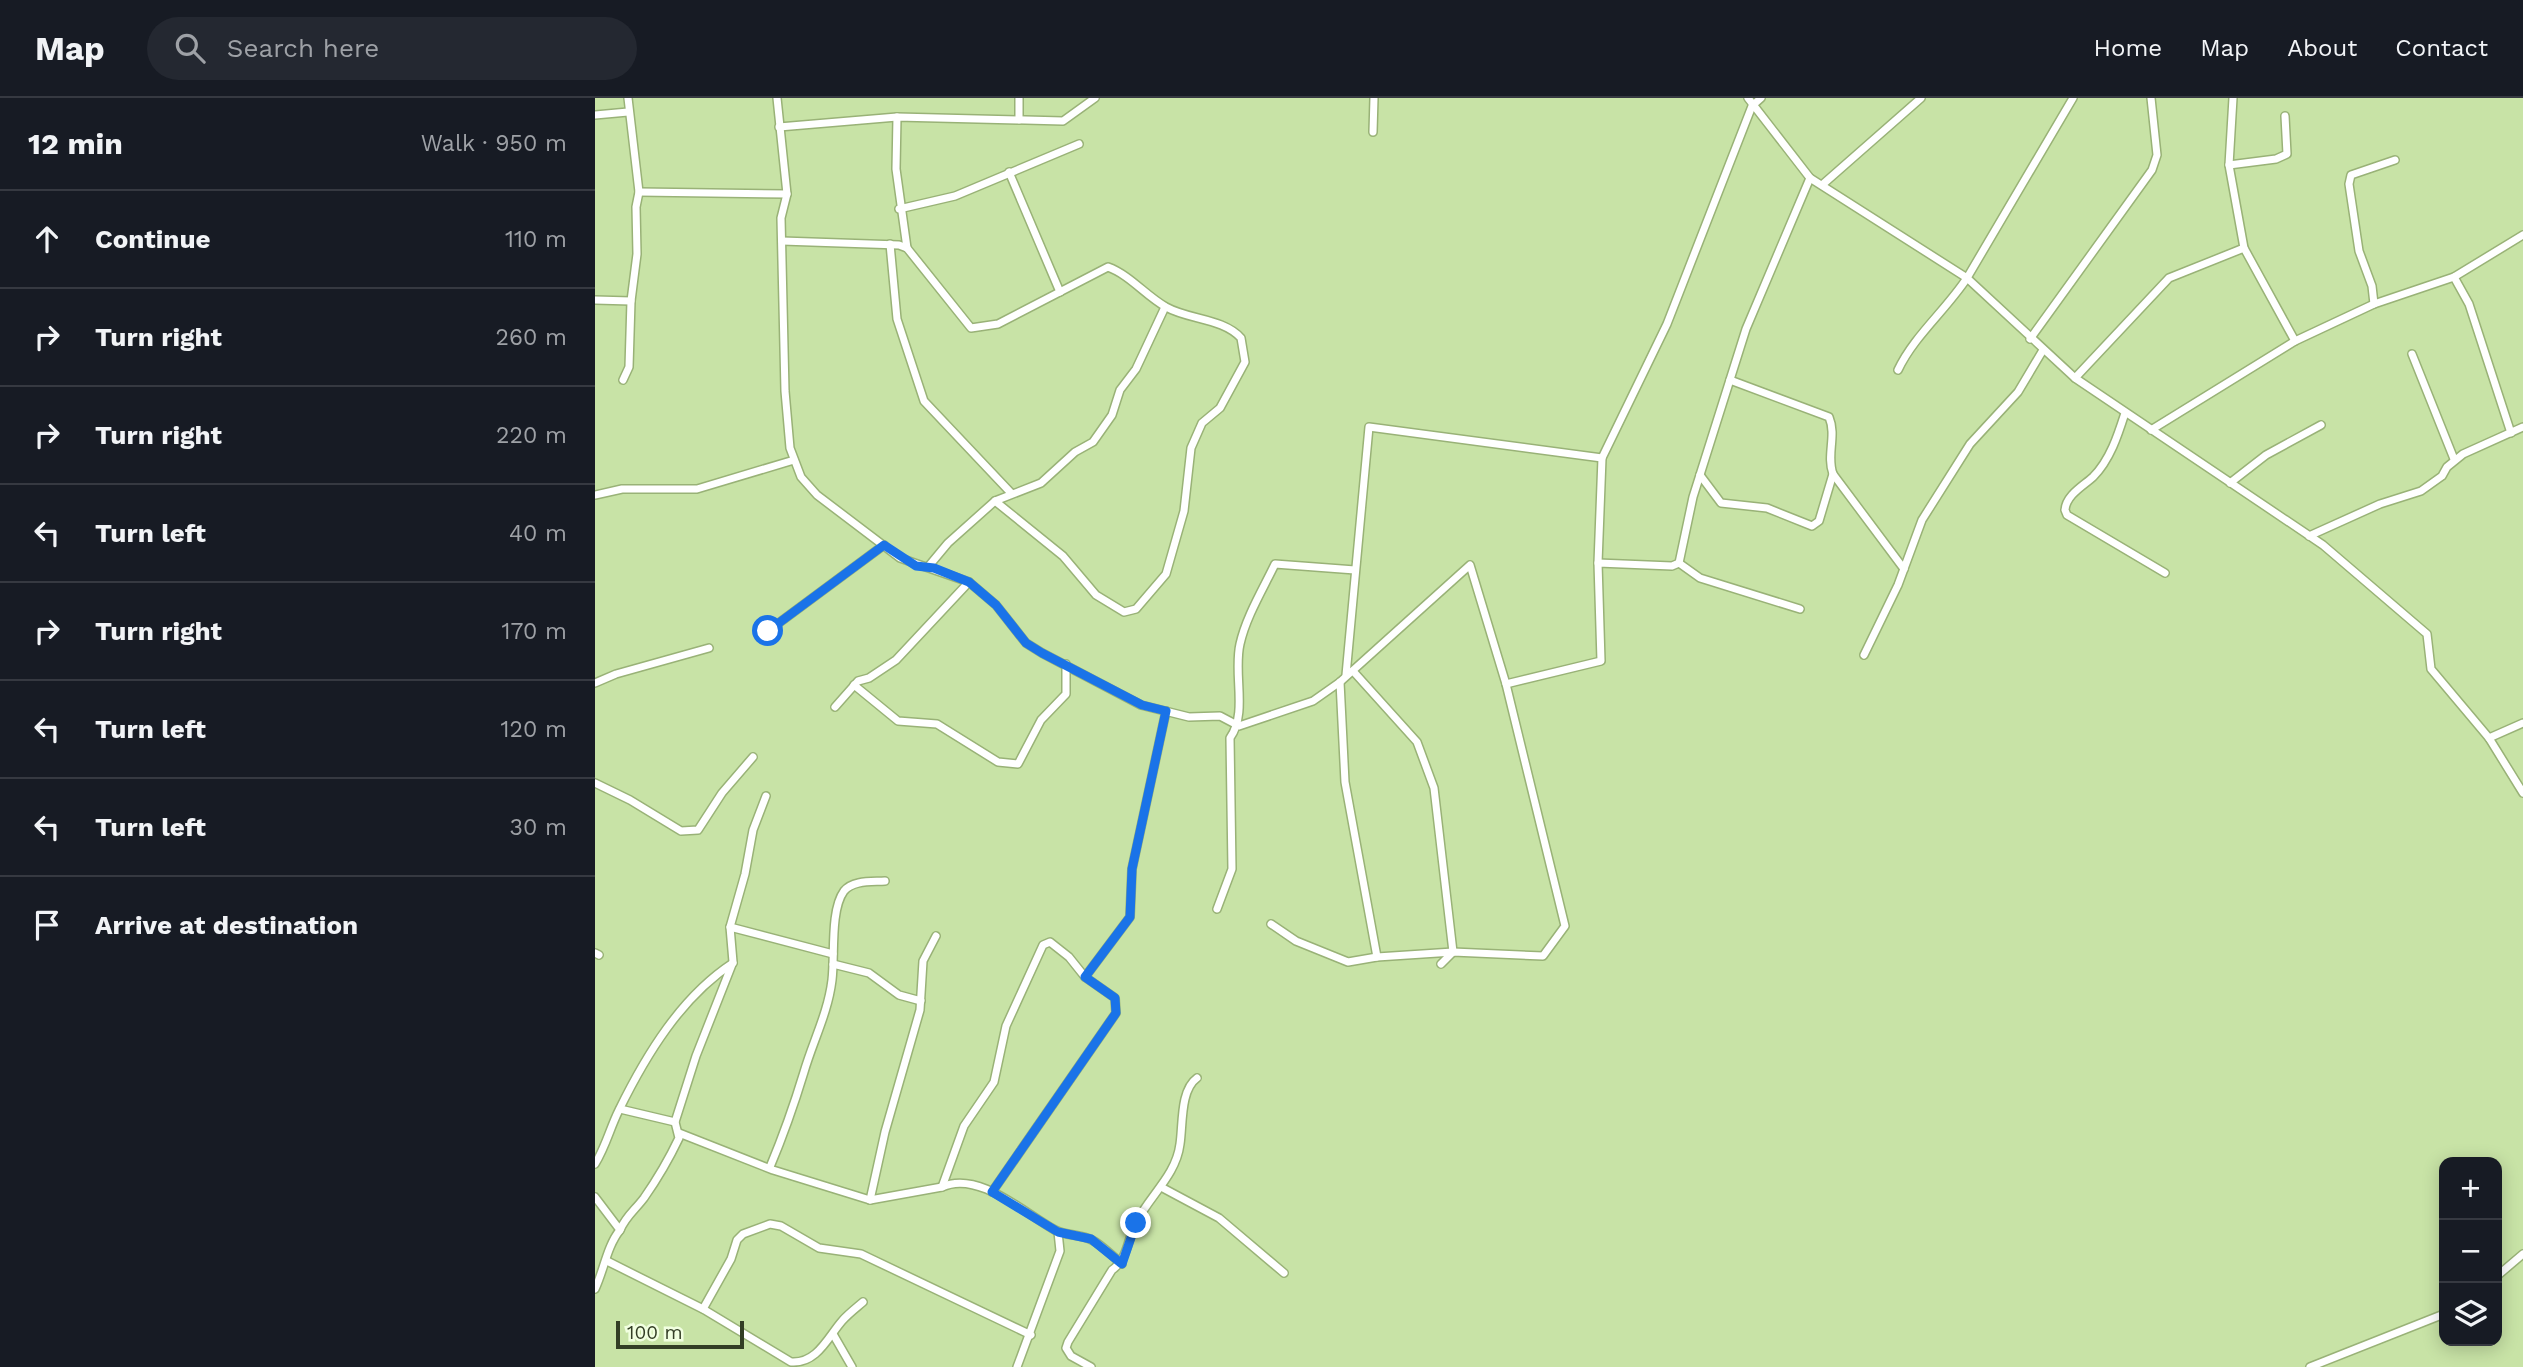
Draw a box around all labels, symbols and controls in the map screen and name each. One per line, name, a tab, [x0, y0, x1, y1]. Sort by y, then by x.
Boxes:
search box	[147, 17, 637, 80]
text: Map	[35, 29, 105, 68]
icon: search	[171, 29, 209, 67]
text: Search here	[227, 33, 379, 63]
text: Home	[2094, 34, 2162, 62]
text: Map	[2200, 34, 2249, 62]
text: About	[2287, 34, 2357, 62]
text: Contact	[2395, 34, 2488, 62]
text: 12 min	[28, 126, 123, 161]
text: Walk · 950 m	[421, 130, 567, 157]
icon: ahead	[28, 220, 66, 258]
text: Continue	[95, 224, 211, 254]
text: 110 m	[505, 226, 567, 253]
icon: right	[28, 318, 66, 356]
text: Turn right	[95, 322, 222, 352]
text: 260 m	[496, 324, 567, 351]
icon: right	[28, 416, 66, 454]
text: Turn right	[95, 420, 222, 450]
text: 220 m	[496, 422, 567, 449]
icon: left	[28, 514, 66, 552]
text: Turn left	[95, 518, 206, 548]
text: 40 m	[509, 520, 567, 547]
icon: right	[28, 612, 66, 650]
route start	[752, 615, 783, 646]
text: Turn right	[95, 616, 222, 646]
text: 170 m	[502, 618, 567, 645]
icon: left	[28, 710, 66, 748]
text: Turn left	[95, 714, 206, 744]
text: 120 m	[501, 716, 567, 743]
icon: left	[28, 808, 66, 846]
text: Turn left	[95, 812, 206, 842]
text: 30 m	[510, 814, 567, 841]
icon: arrive	[28, 906, 66, 944]
text: Arrive at destination	[95, 910, 358, 940]
map controls	[2439, 1157, 2502, 1346]
button: +	[2439, 1157, 2502, 1220]
route end	[1120, 1207, 1151, 1238]
button: −	[2439, 1220, 2502, 1283]
button: layers	[2439, 1283, 2502, 1346]
scale bar	[616, 1318, 744, 1350]
text: 100 m	[627, 1321, 683, 1344]

